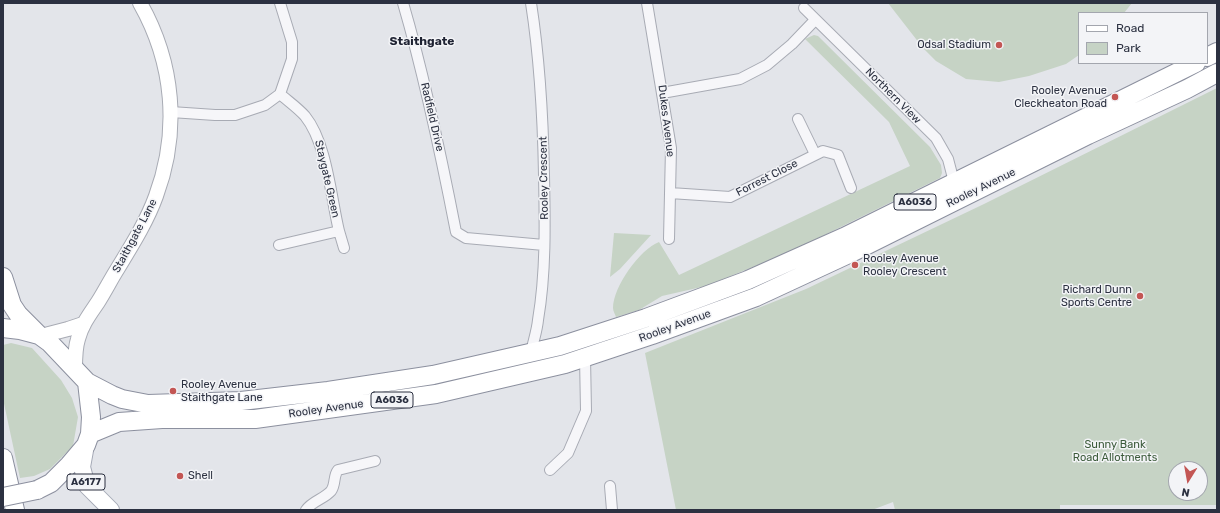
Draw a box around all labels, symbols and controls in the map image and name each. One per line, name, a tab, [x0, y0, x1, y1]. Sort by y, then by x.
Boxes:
legend	[1078, 12, 1208, 64]
text: Road	[1116, 21, 1144, 35]
district label: Staithgate	[390, 35, 454, 49]
place label: Odsal Stadium	[917, 38, 991, 52]
marker: Odsal Stadium	[994, 40, 1004, 50]
text: Park	[1116, 41, 1141, 55]
street label: Northern View	[862, 65, 924, 127]
street label: Radfield Drive	[418, 81, 446, 153]
street label: Dukes Avenue	[655, 84, 677, 158]
place label: Rooley Avenue Cleckheaton Road	[1014, 84, 1107, 110]
marker: Rooley Avenue Cleckheaton Road	[1110, 92, 1120, 102]
street label: Rooley Crescent	[537, 136, 551, 220]
street label: Staygate Green	[312, 139, 342, 219]
street label: Forrest Close	[734, 157, 800, 199]
street label: Rooley Avenue	[944, 165, 1018, 211]
road number: A6036	[894, 194, 936, 210]
street label: Staithgate Lane	[110, 197, 160, 275]
place label: Rooley Avenue Rooley Crescent	[863, 252, 946, 278]
marker: Rooley Avenue Rooley Crescent	[850, 260, 860, 270]
place label: Richard Dunn Sports Centre	[1061, 283, 1132, 309]
marker: Richard Dunn Sports Centre	[1135, 291, 1145, 301]
street label: Rooley Avenue	[637, 307, 713, 345]
place label: Rooley Avenue Staithgate Lane	[181, 378, 263, 404]
marker: Rooley Avenue Staithgate Lane	[168, 386, 178, 396]
road number: A6036	[371, 392, 413, 408]
street label: Rooley Avenue	[288, 397, 364, 421]
park label: Sunny Bank Road Allotments	[1073, 438, 1157, 464]
north arrow	[1168, 461, 1208, 501]
place label: Shell	[188, 469, 213, 483]
marker: Shell	[175, 471, 185, 481]
road number: A6177	[67, 474, 105, 490]
text: N	[1181, 485, 1191, 499]

